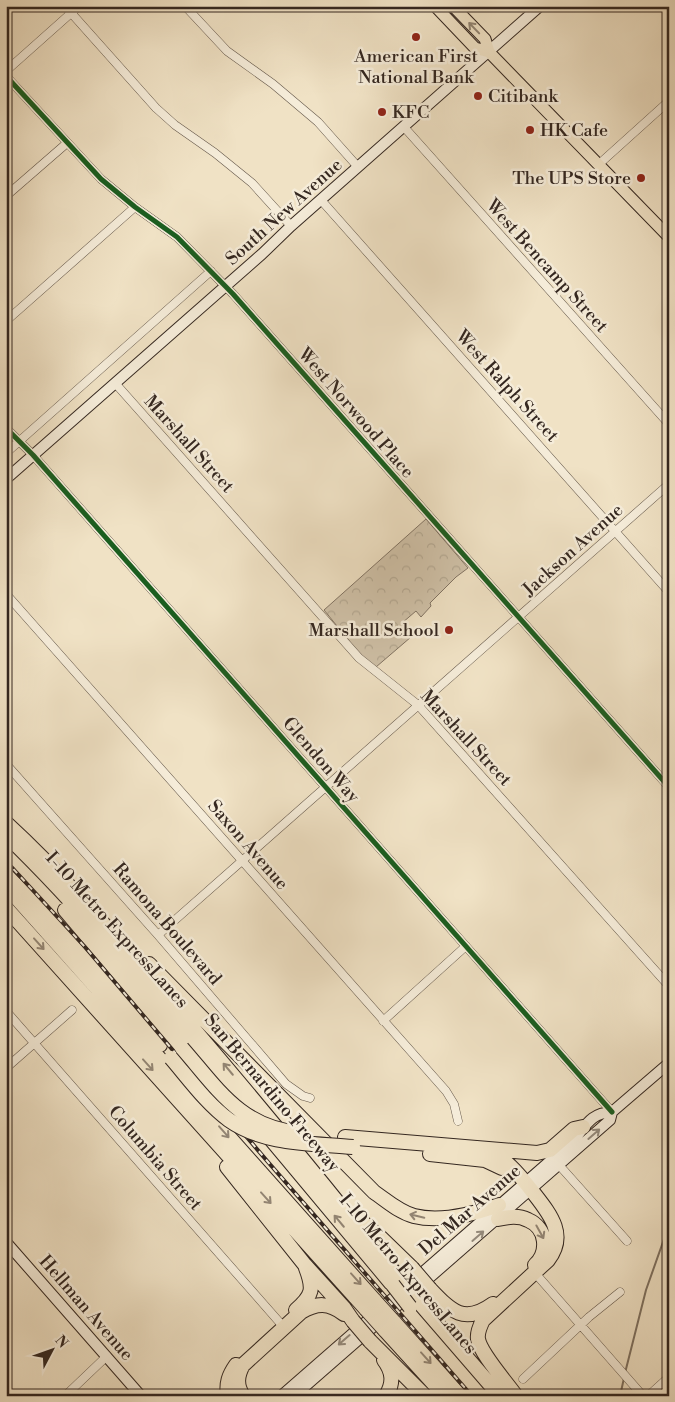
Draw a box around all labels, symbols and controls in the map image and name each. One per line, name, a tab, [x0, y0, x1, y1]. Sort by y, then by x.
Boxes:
one-way arrow	[468, 22, 480, 34]
marker: American First National Bank	[410, 31, 422, 43]
place label: American First National Bank	[353, 45, 478, 89]
place label: Citibank	[488, 85, 559, 108]
marker: Citibank	[472, 90, 484, 102]
place label: KFC	[392, 101, 429, 124]
marker: KFC	[376, 106, 388, 118]
place label: HK Cafe	[540, 119, 608, 142]
marker: HK Cafe	[524, 124, 536, 136]
street label: South New Avenue	[221, 153, 347, 271]
place label: The UPS Store	[512, 167, 631, 190]
marker: The UPS Store	[635, 172, 647, 184]
street label: West Bencamp Street	[480, 194, 613, 338]
street label: West Ralph Street	[450, 324, 564, 447]
street label: West Norwood Place	[292, 342, 419, 483]
street label: Marshall Street	[139, 390, 239, 498]
street label: Jackson Avenue	[517, 499, 628, 602]
place label: Marshall School	[309, 619, 440, 642]
marker: Marshall School	[443, 624, 455, 636]
street label: Marshall Street	[415, 685, 517, 792]
street label: Glendon Way	[278, 712, 365, 808]
street label: Saxon Avenue	[203, 795, 293, 895]
street label: I-10 Metro ExpressLanes	[41, 847, 193, 1013]
street label: Ramona Boulevard	[108, 858, 227, 990]
one-way arrow	[33, 938, 45, 951]
street label: San Bernardino Freeway	[199, 1009, 345, 1177]
one-way arrow	[142, 1059, 153, 1072]
one-way arrow	[222, 1063, 233, 1076]
street label: Columbia Street	[103, 1101, 207, 1216]
one-way arrow	[218, 1126, 230, 1139]
one-way arrow	[587, 1128, 600, 1140]
street label: Del Mar Avenue	[414, 1159, 526, 1261]
street label: I-10 Metro ExpressLanes	[334, 1189, 482, 1359]
one-way arrow	[260, 1191, 272, 1204]
one-way arrow	[410, 1211, 426, 1220]
one-way arrow	[334, 1215, 345, 1228]
one-way arrow	[535, 1224, 545, 1238]
one-way arrow	[472, 1230, 485, 1241]
street label: Hellman Avenue	[34, 1250, 138, 1366]
one-way arrow	[350, 1273, 361, 1286]
north arrow	[28, 1324, 78, 1374]
text: N	[51, 1332, 71, 1352]
one-way arrow	[337, 1335, 350, 1346]
one-way arrow	[420, 1351, 432, 1364]

